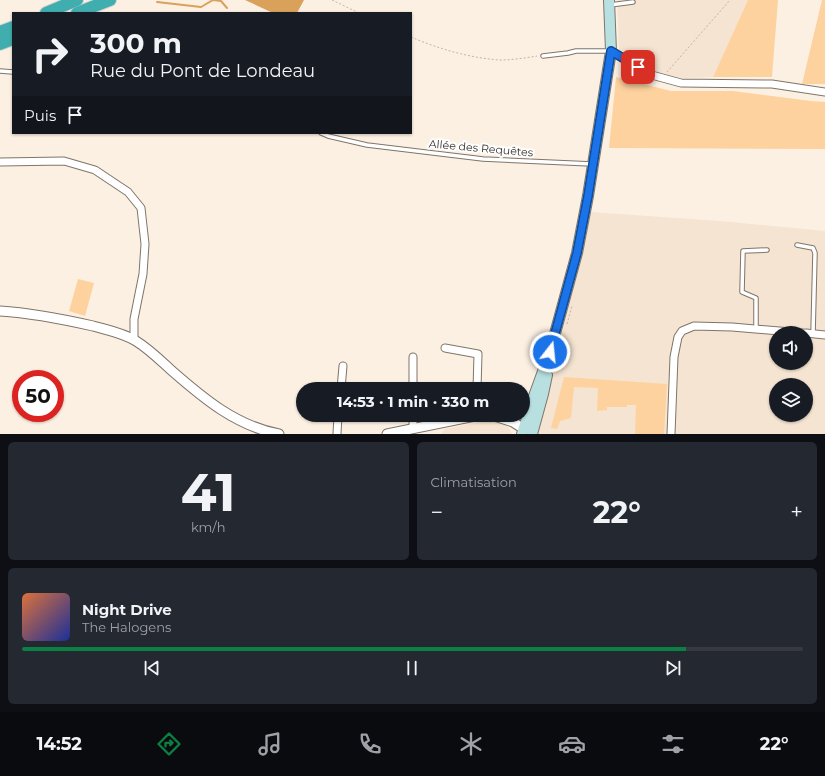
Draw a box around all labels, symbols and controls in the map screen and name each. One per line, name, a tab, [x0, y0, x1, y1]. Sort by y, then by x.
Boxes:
text: 300 m	[90, 26, 182, 60]
icon: right	[24, 28, 76, 80]
pin	[621, 50, 655, 84]
icon: arrive	[627, 56, 649, 78]
text: Rue du Pont de Londeau	[90, 60, 315, 82]
icon: arrive	[64, 104, 86, 126]
text: Puis	[24, 106, 56, 125]
street label: Allée des Requêtes	[428, 136, 534, 160]
map controls	[769, 326, 813, 422]
button: sound	[769, 326, 813, 370]
position arrow	[529, 331, 571, 373]
speed limit sign: 50	[12, 370, 64, 422]
button: layers	[769, 378, 813, 422]
text: 14:53 · 1 min · 330 m	[337, 392, 489, 411]
text: 41	[181, 461, 236, 524]
text: Climatisation	[431, 474, 517, 490]
text: 22°	[593, 494, 641, 531]
text: −	[431, 499, 443, 526]
text: +	[790, 499, 803, 526]
text: km/h	[191, 519, 226, 535]
text: Night Drive	[82, 600, 172, 619]
text: The Halogens	[82, 619, 171, 635]
icon: previous	[141, 657, 163, 679]
icon: pause	[401, 657, 423, 679]
icon: next	[662, 657, 684, 679]
icon: directions	[155, 730, 183, 758]
icon: music	[256, 730, 284, 758]
icon: phone	[356, 730, 384, 758]
icon: climate	[457, 730, 485, 758]
icon: car	[558, 730, 586, 758]
icon: filters	[659, 730, 687, 758]
text: 14:52	[36, 733, 82, 755]
text: 22°	[760, 733, 789, 755]

